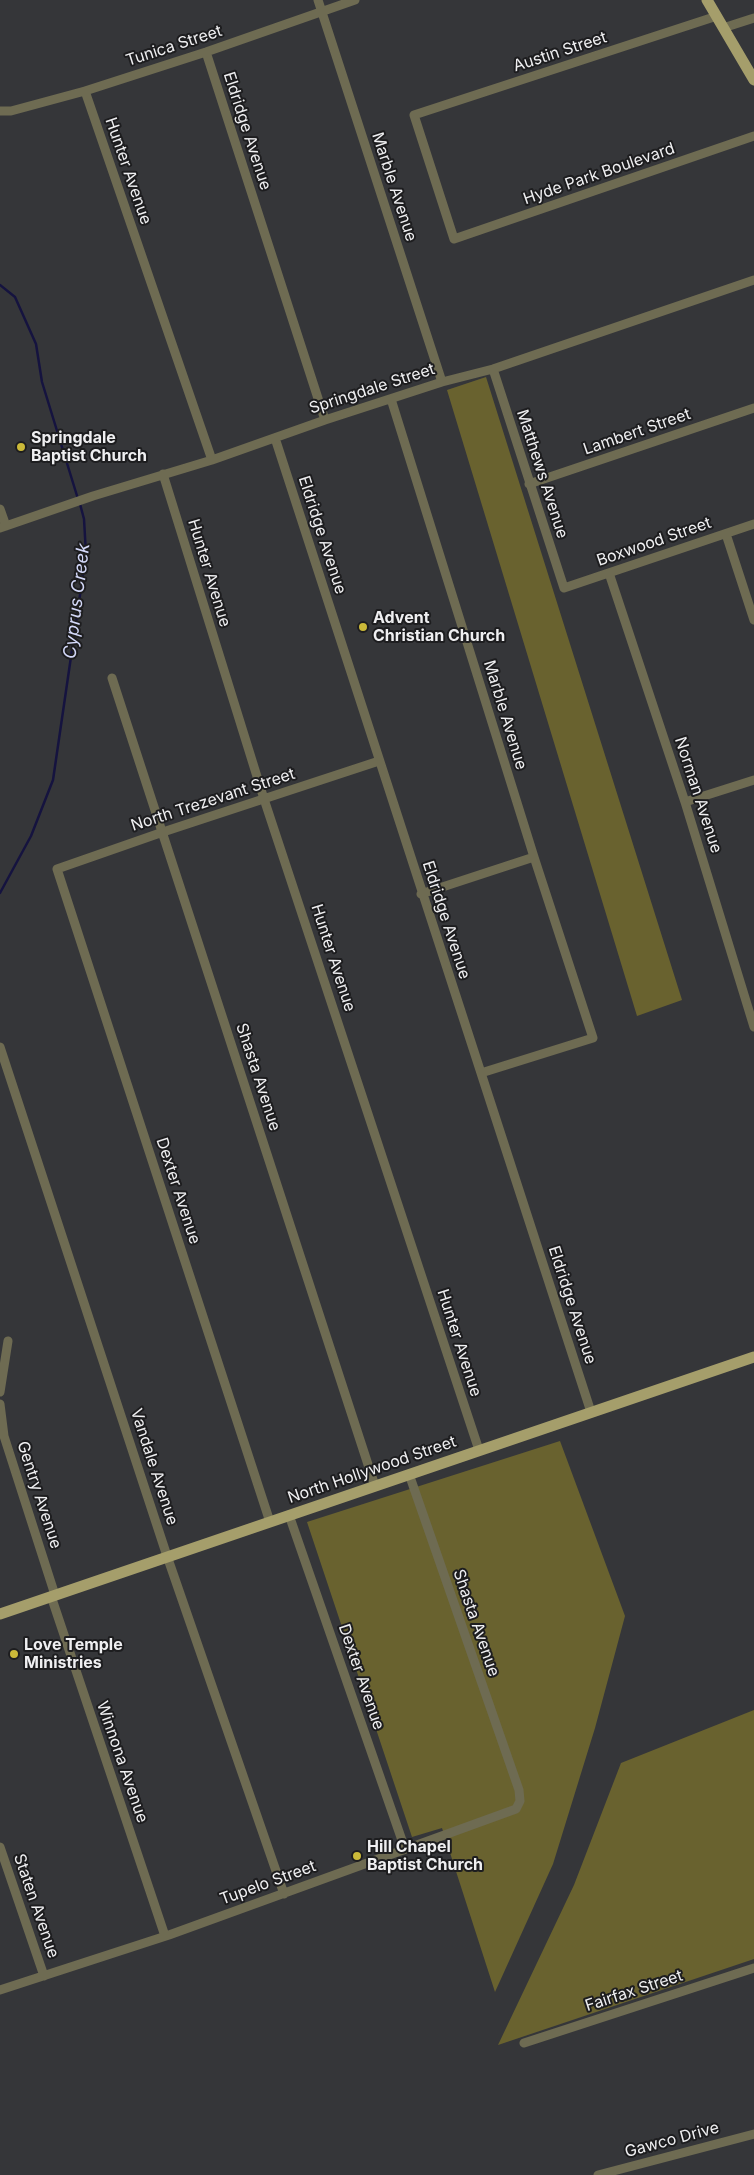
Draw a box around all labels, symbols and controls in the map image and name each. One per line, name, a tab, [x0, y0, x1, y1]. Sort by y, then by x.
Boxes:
street label: Tunica Street	[124, 21, 224, 71]
street label: Austin Street	[511, 28, 609, 76]
street label: Eldridge Avenue	[219, 70, 275, 192]
street label: Hunter Avenue	[101, 115, 155, 227]
street label: Marble Avenue	[367, 130, 421, 244]
street label: Hyde Park Boulevard	[521, 139, 677, 209]
street label: Springdale Street	[307, 360, 437, 418]
street label: Lambert Street	[581, 405, 693, 459]
street label: Matthews Avenue	[512, 407, 572, 541]
place label: Springdale Baptist Church	[31, 428, 147, 466]
marker: Springdale Baptist Church	[15, 441, 27, 453]
street label: Eldridge Avenue	[294, 474, 350, 596]
street label: Boxwood Street	[594, 513, 714, 571]
street label: Hunter Avenue	[183, 517, 235, 629]
water label: Cyprus Creek	[59, 542, 95, 660]
place label: Advent Christian Church	[373, 608, 505, 646]
marker: Advent Christian Church	[357, 621, 369, 633]
street label: Marble Avenue	[479, 658, 531, 772]
street label: Norman Avenue	[670, 734, 726, 856]
street label: North Trezevant Street	[129, 764, 297, 836]
street label: Eldridge Avenue	[418, 859, 474, 981]
street label: Hunter Avenue	[307, 902, 359, 1014]
street label: Shasta Avenue	[232, 1021, 284, 1133]
street label: Dexter Avenue	[152, 1135, 204, 1247]
street label: Eldridge Avenue	[544, 1244, 600, 1366]
street label: Hunter Avenue	[433, 1287, 485, 1399]
street label: Vandale Avenue	[126, 1406, 182, 1528]
street label: North Hollywood Street	[285, 1432, 459, 1508]
street label: Gentry Avenue	[13, 1439, 65, 1551]
street label: Shasta Avenue	[449, 1567, 503, 1679]
street label: Dexter Avenue	[334, 1622, 388, 1732]
place label: Love Temple Ministries	[24, 1635, 123, 1673]
marker: Love Temple Ministries	[8, 1648, 20, 1660]
street label: Winnona Avenue	[92, 1699, 152, 1825]
place label: Hill Chapel Baptist Church	[367, 1837, 483, 1875]
marker: Hill Chapel Baptist Church	[351, 1850, 363, 1862]
street label: Staten Avenue	[9, 1851, 63, 1961]
street label: Tupelo Street	[217, 1857, 319, 1909]
street label: Fairfax Street	[583, 1966, 685, 2016]
street label: Gawco Drive	[623, 2118, 721, 2162]

